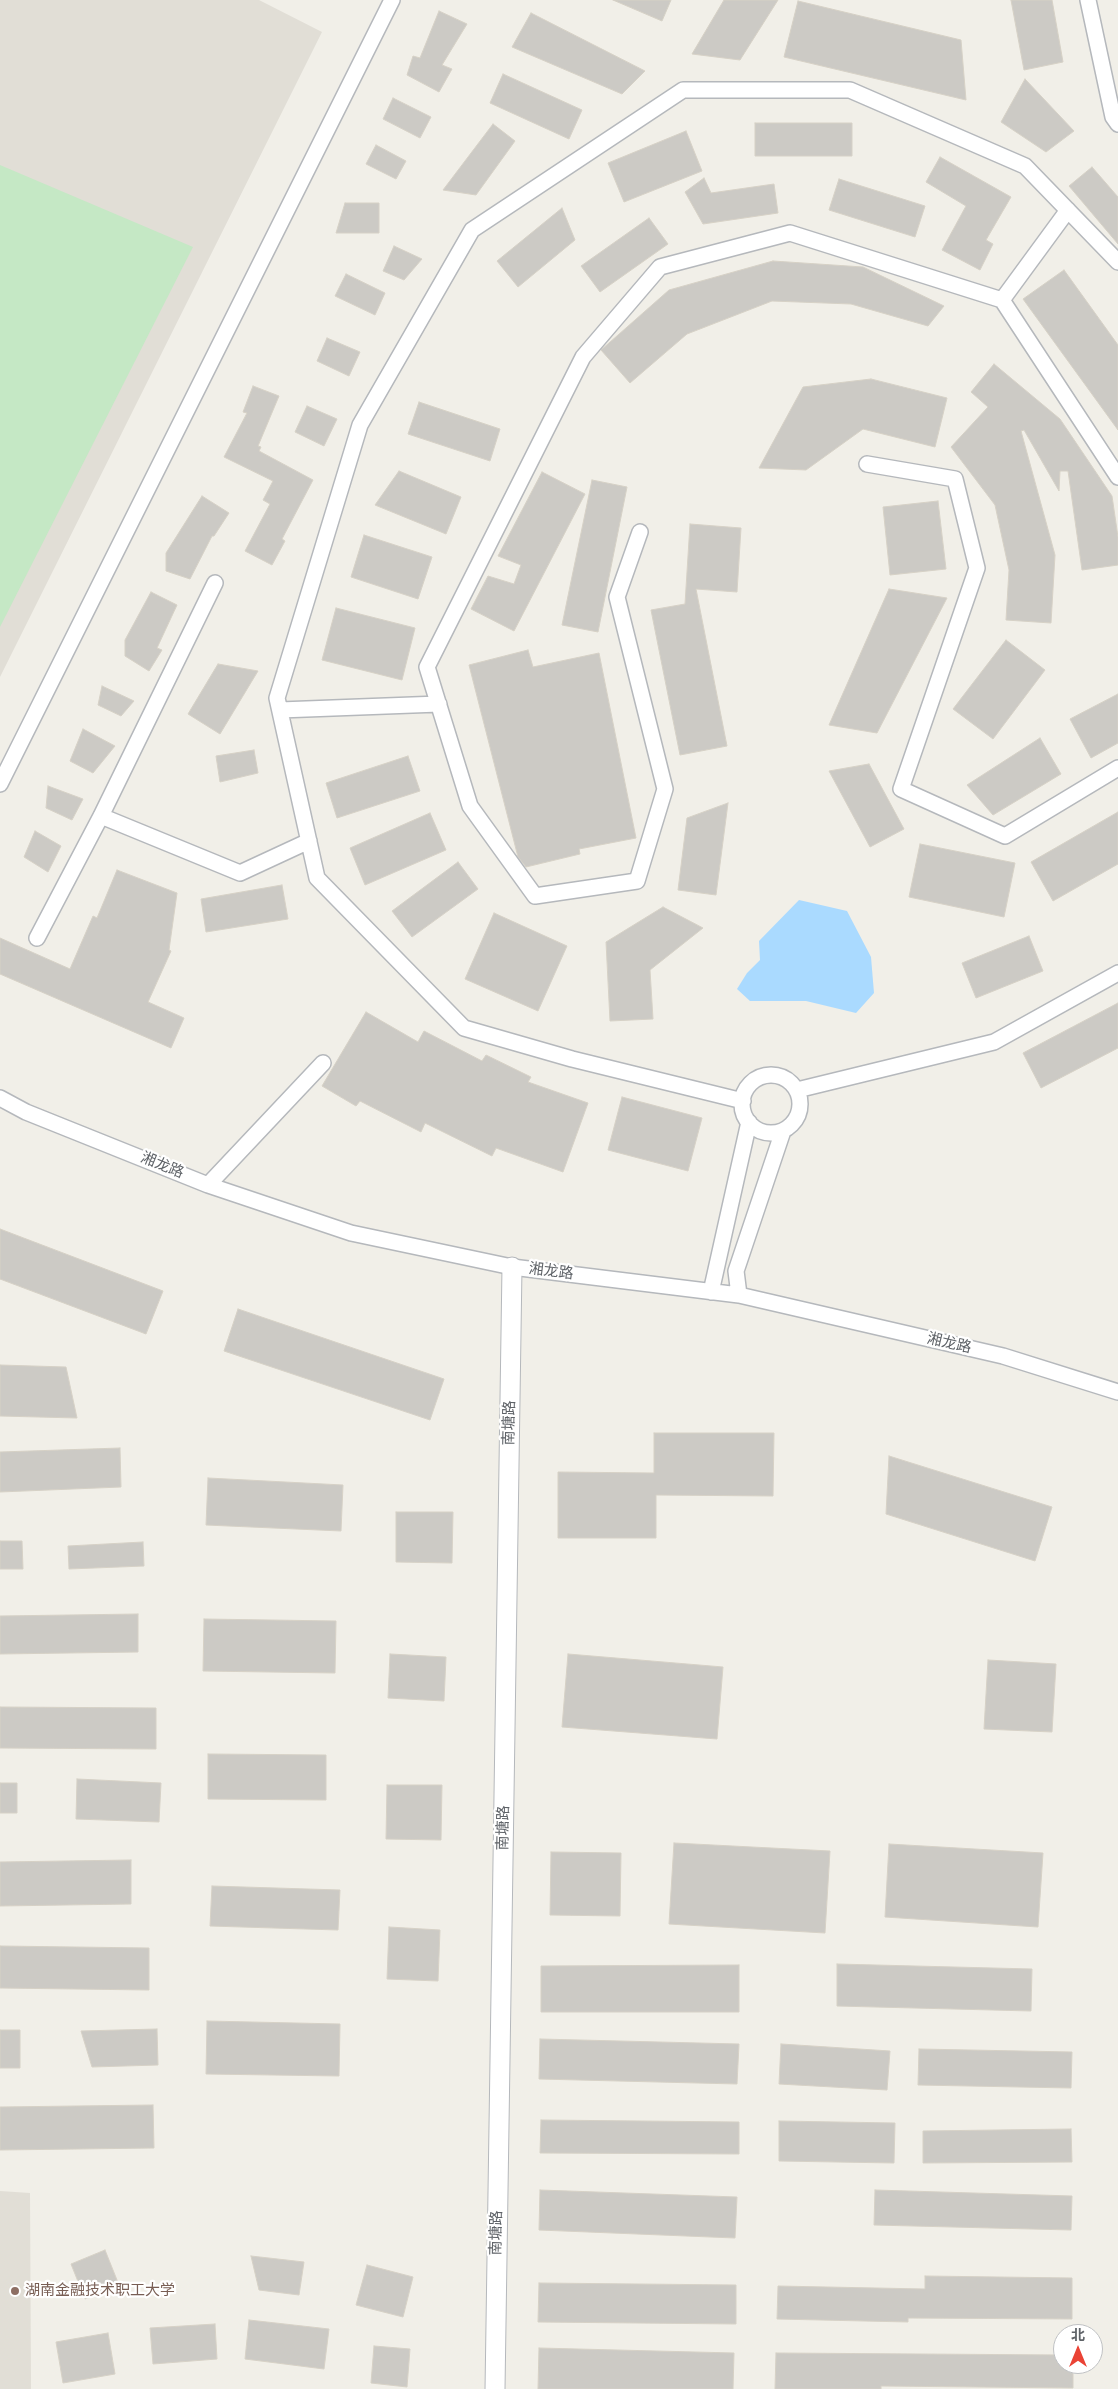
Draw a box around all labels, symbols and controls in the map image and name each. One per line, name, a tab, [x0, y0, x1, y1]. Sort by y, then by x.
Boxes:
street label: 湘龙路	[138, 1149, 186, 1183]
street label: 湘龙路	[528, 1260, 574, 1284]
street label: 湘龙路	[925, 1330, 973, 1358]
street label: 南塘路	[501, 1400, 519, 1446]
street label: 南塘路	[495, 1805, 513, 1851]
street label: 南塘路	[488, 2210, 506, 2256]
place label: 湖南金融技术职工大学	[25, 2282, 175, 2300]
marker: 湖南金融技术职工大学	[9, 2285, 21, 2297]
north arrow	[1053, 2324, 1103, 2374]
text: 北	[1071, 2327, 1085, 2343]

